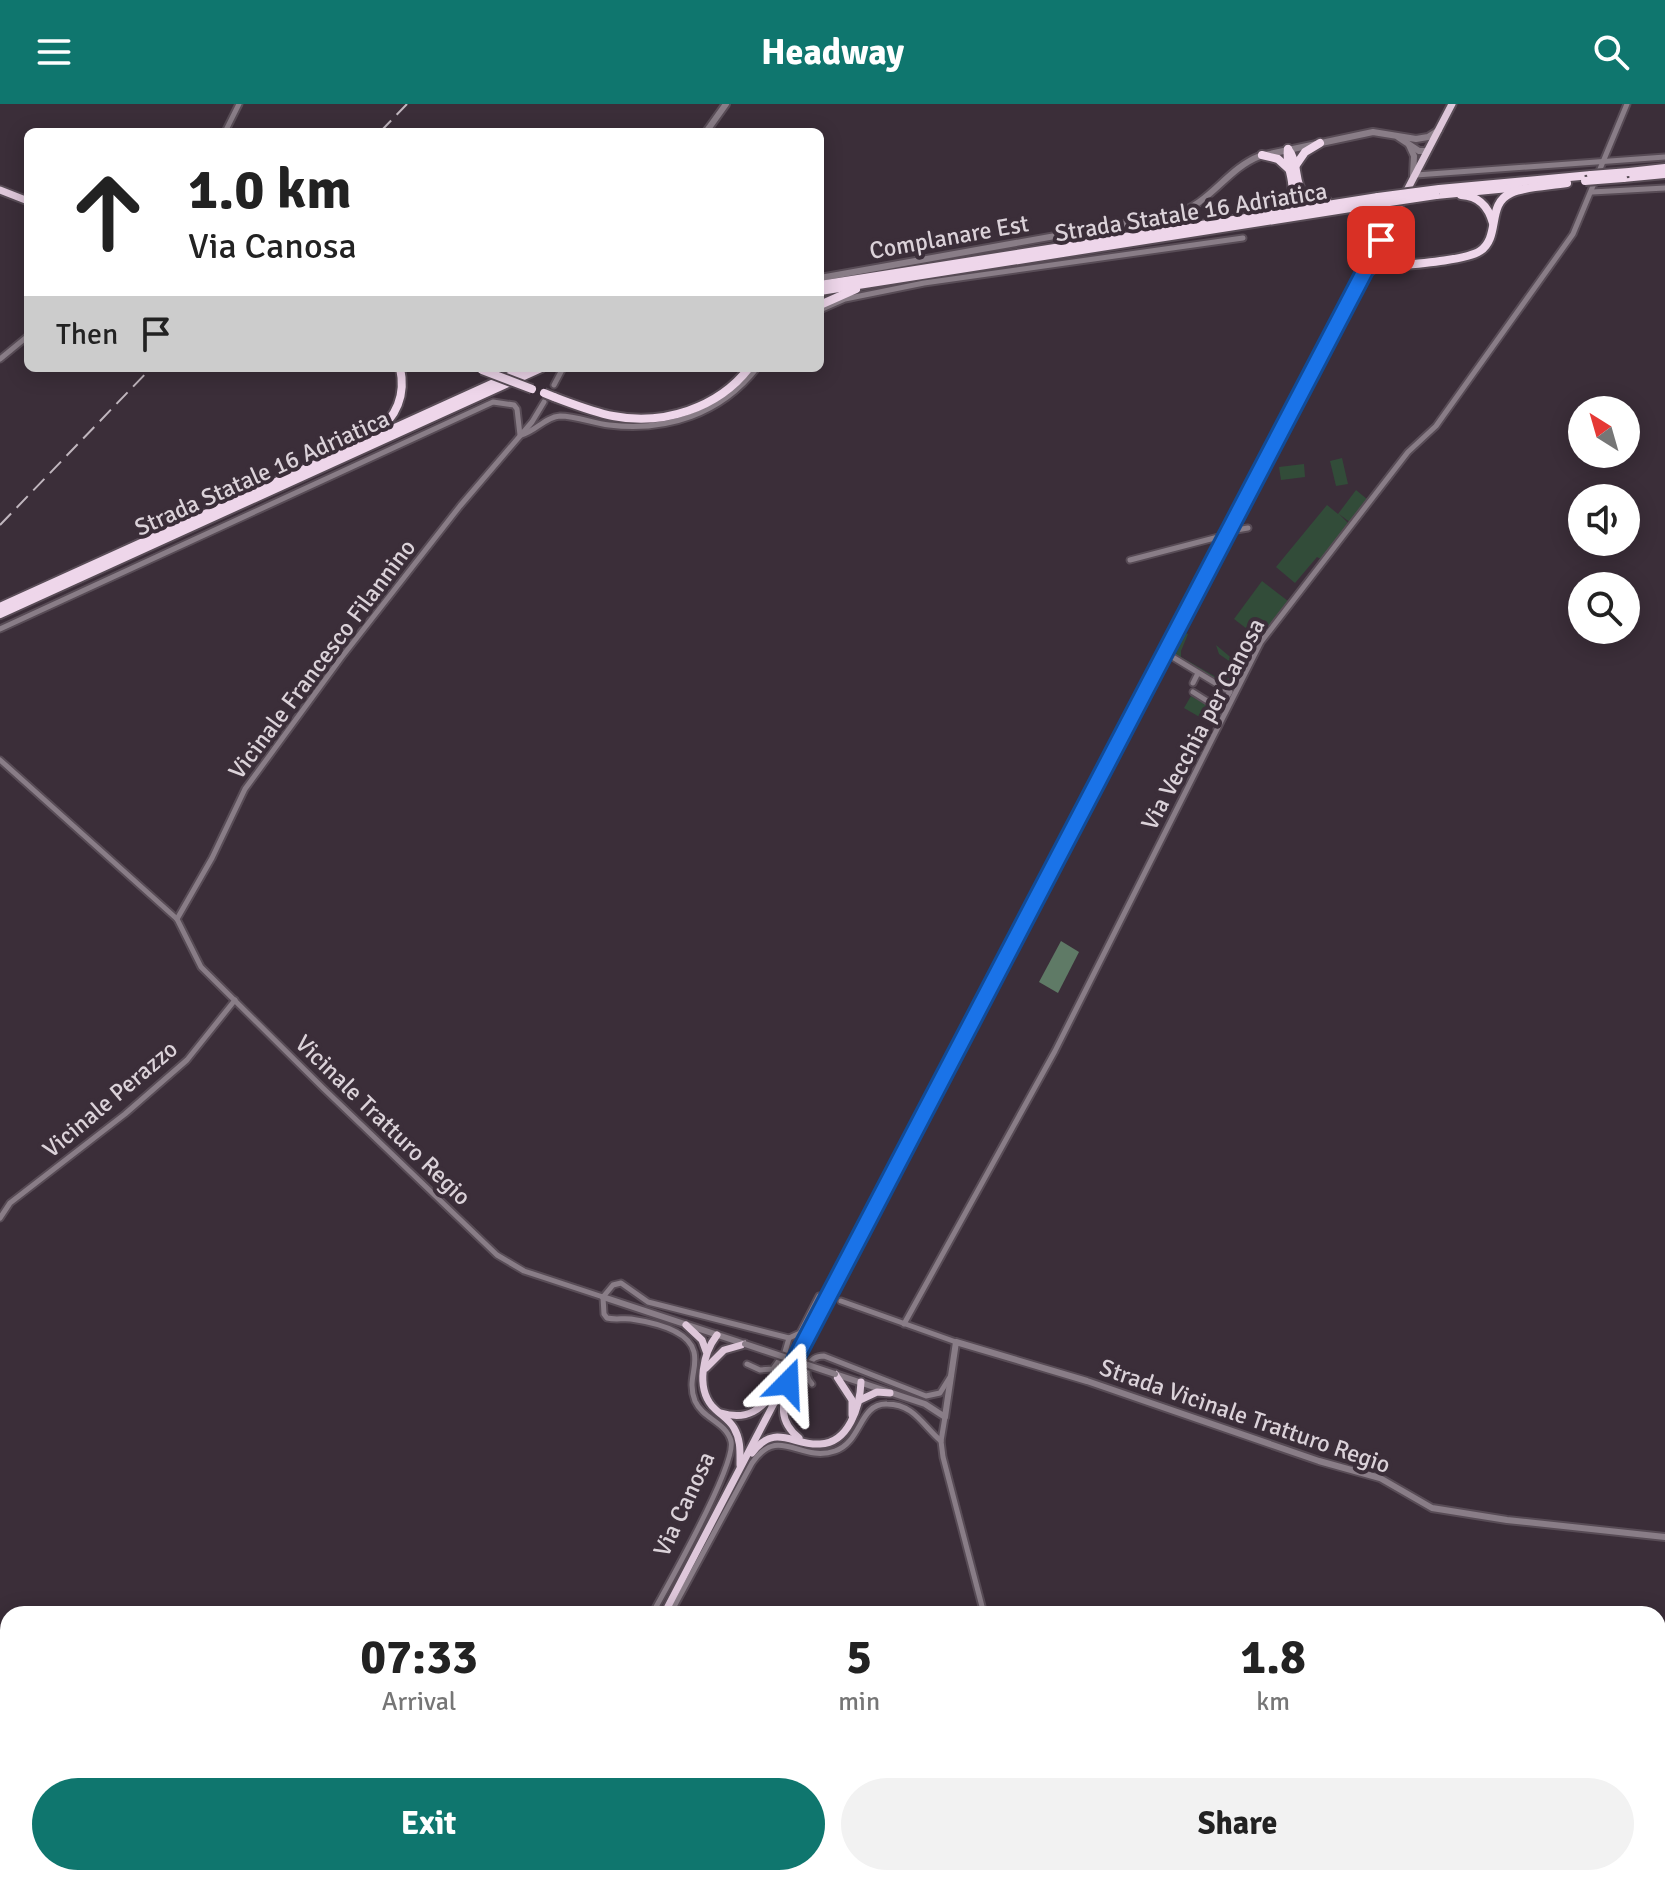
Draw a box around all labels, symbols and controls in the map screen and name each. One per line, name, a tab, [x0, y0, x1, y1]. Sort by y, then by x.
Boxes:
icon: menu	[32, 30, 76, 74]
text: Headway	[761, 30, 904, 75]
icon: search	[1589, 30, 1633, 74]
text: 1.0 km	[188, 155, 351, 224]
icon: ahead	[56, 160, 160, 264]
street label: Strada Statale 16 Adriatica	[1053, 176, 1329, 248]
pin	[1347, 206, 1415, 274]
street label: Complanare Est	[867, 208, 1031, 266]
icon: arrive	[1359, 218, 1403, 262]
text: Via Canosa	[188, 224, 357, 269]
icon: arrive	[134, 312, 178, 356]
text: Then	[56, 316, 118, 353]
north arrow	[1568, 396, 1640, 468]
map controls	[1568, 396, 1640, 644]
street label: Strada Statale 16 Adriatica	[130, 403, 394, 543]
button: sound	[1568, 484, 1640, 556]
street label: Vicinale Francesco Filannino	[222, 533, 422, 785]
button: search	[1568, 572, 1640, 644]
street label: Via Vecchia per Canosa	[1134, 613, 1272, 835]
street label: Vicinale Tratturo Regio	[289, 1028, 477, 1212]
street label: Vicinale Perazzo	[36, 1034, 184, 1164]
position arrow	[746, 1341, 830, 1425]
street label: Strada Vicinale Tratturo Regio	[1096, 1352, 1394, 1480]
street label: Via Canosa	[647, 1447, 721, 1561]
text: 07:33	[360, 1628, 478, 1687]
text: 5	[846, 1628, 872, 1687]
text: 1.8	[1240, 1628, 1306, 1687]
text: Arrival	[382, 1686, 457, 1718]
text: min	[838, 1686, 880, 1718]
text: km	[1256, 1686, 1290, 1718]
button: Exit	[32, 1778, 825, 1870]
button: Share	[841, 1778, 1634, 1870]

